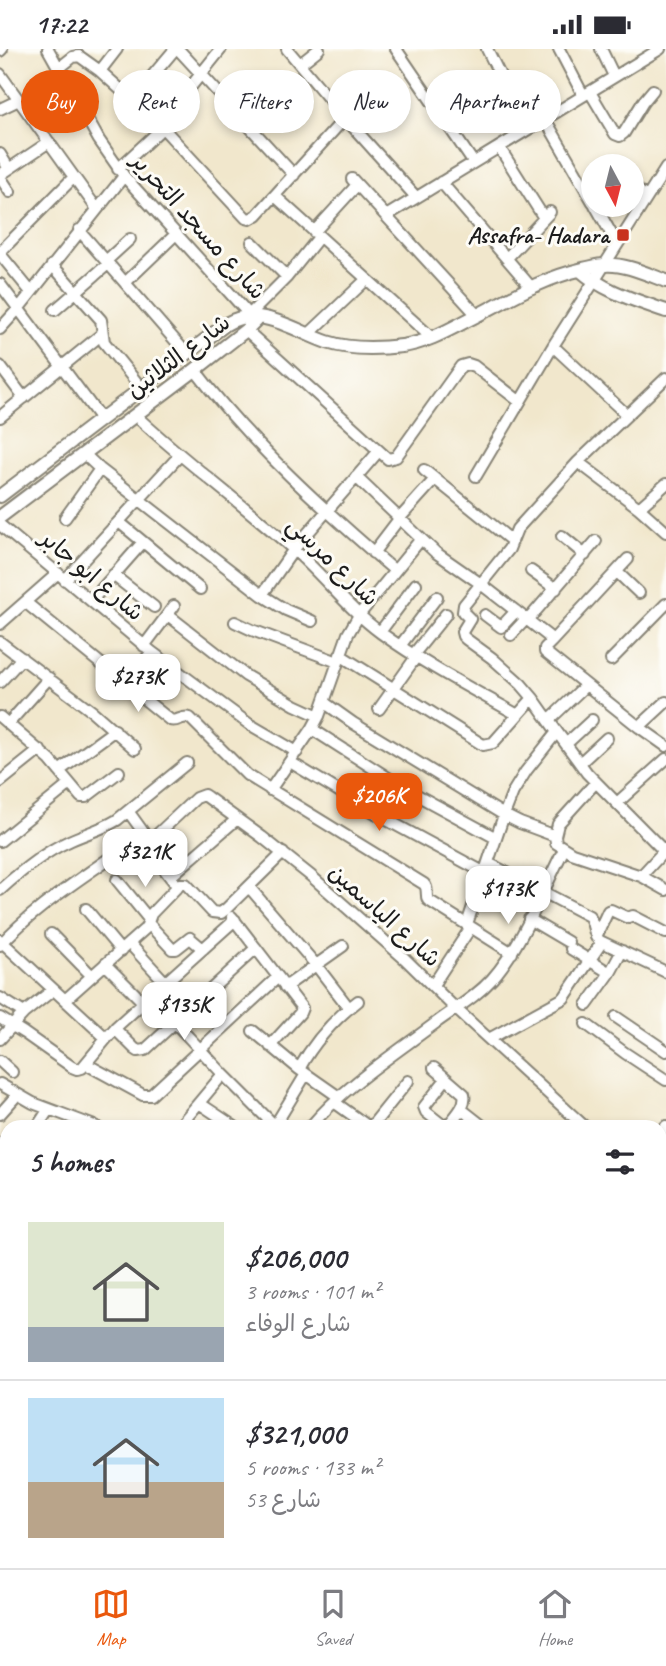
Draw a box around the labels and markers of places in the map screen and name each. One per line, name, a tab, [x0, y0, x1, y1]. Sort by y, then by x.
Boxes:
place label: Assafra- Hadara	[467, 220, 611, 250]
marker: Assafra- Hadara	[615, 227, 631, 243]
pin: $273K	[89, 655, 187, 714]
pin: $206K	[330, 773, 428, 833]
pin: $321K	[96, 829, 194, 889]
pin: $173K	[459, 867, 557, 926]
pin: $135K	[135, 983, 233, 1042]

